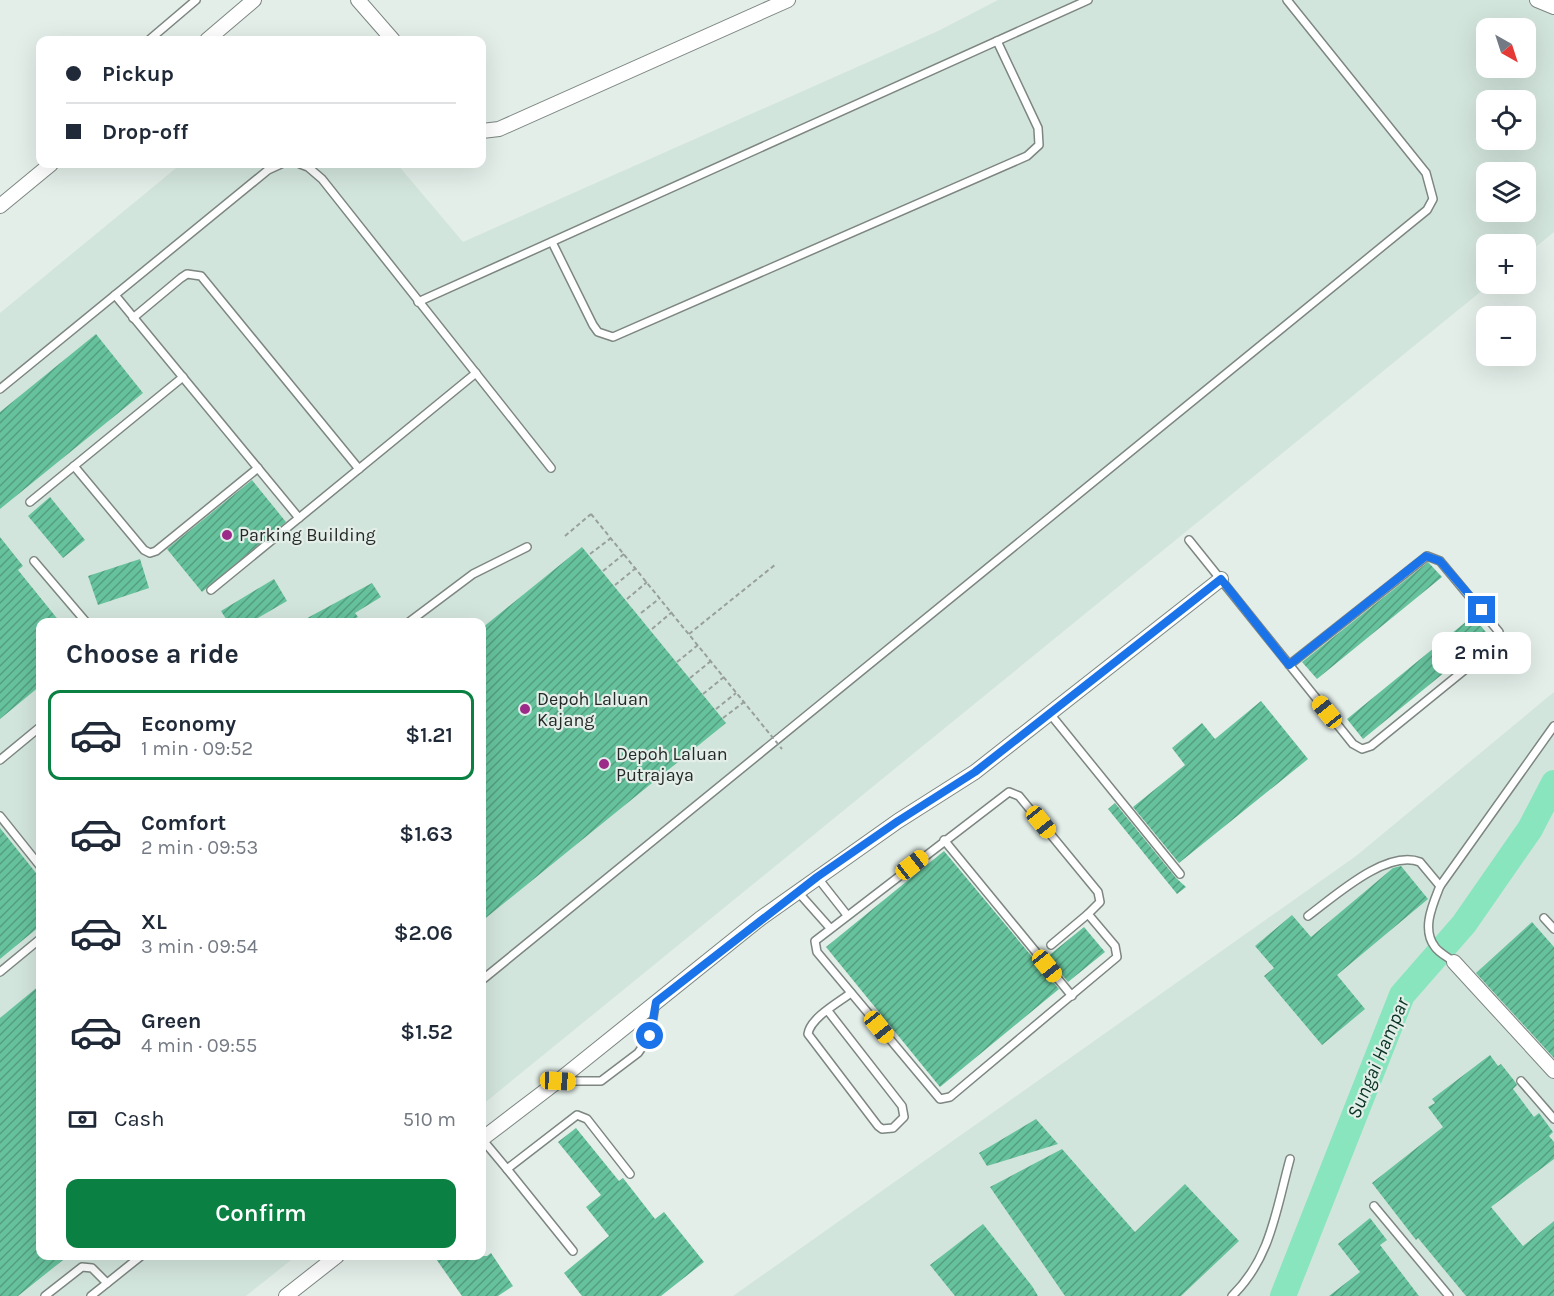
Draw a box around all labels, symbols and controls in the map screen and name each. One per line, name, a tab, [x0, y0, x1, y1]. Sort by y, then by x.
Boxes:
north arrow	[1476, 18, 1536, 78]
map controls	[1476, 18, 1536, 366]
text: Pickup	[102, 61, 174, 87]
button: locate	[1476, 90, 1536, 150]
text: Drop-off	[102, 119, 188, 145]
button: layers	[1476, 162, 1536, 222]
button: +	[1476, 234, 1536, 294]
button: −	[1476, 306, 1536, 366]
place label: Parking Building	[239, 524, 376, 546]
marker: Parking Building	[220, 528, 234, 542]
route end	[1468, 596, 1495, 623]
callout: 2 min	[1432, 631, 1532, 673]
text: Choose a ride	[66, 638, 239, 670]
text: 2 min	[1454, 641, 1509, 664]
place label: Depoh Laluan Kajang	[537, 688, 649, 731]
car	[1309, 692, 1345, 732]
marker: Depoh Laluan Kajang	[518, 702, 532, 716]
icon: car	[69, 708, 123, 762]
text: Economy	[141, 711, 236, 737]
text: $1.21	[405, 722, 453, 748]
text: 1 min · 09:52	[141, 737, 253, 760]
place label: Depoh Laluan Putrajaya	[616, 743, 728, 786]
marker: Depoh Laluan Putrajaya	[597, 757, 611, 771]
car	[1023, 802, 1059, 842]
icon: car	[69, 807, 123, 861]
text: Comfort	[141, 810, 226, 836]
text: $1.63	[399, 821, 453, 847]
text: 2 min · 09:53	[141, 836, 258, 859]
car	[892, 847, 932, 883]
icon: car	[69, 906, 123, 960]
text: XL	[141, 909, 167, 935]
text: $2.06	[394, 920, 453, 946]
text: 3 min · 09:54	[141, 935, 258, 958]
car	[1029, 946, 1065, 986]
water label: Sungai Hampar	[1342, 993, 1414, 1122]
icon: car	[69, 1005, 123, 1059]
car	[861, 1007, 897, 1047]
text: Green	[141, 1008, 202, 1034]
text: $1.52	[400, 1019, 453, 1045]
route start	[636, 1022, 663, 1049]
text: 4 min · 09:55	[141, 1034, 257, 1057]
car	[540, 1071, 576, 1091]
icon: cash	[66, 1103, 99, 1136]
text: Cash	[114, 1106, 164, 1132]
text: 510 m	[403, 1108, 456, 1131]
button: Confirm	[66, 1179, 456, 1248]

